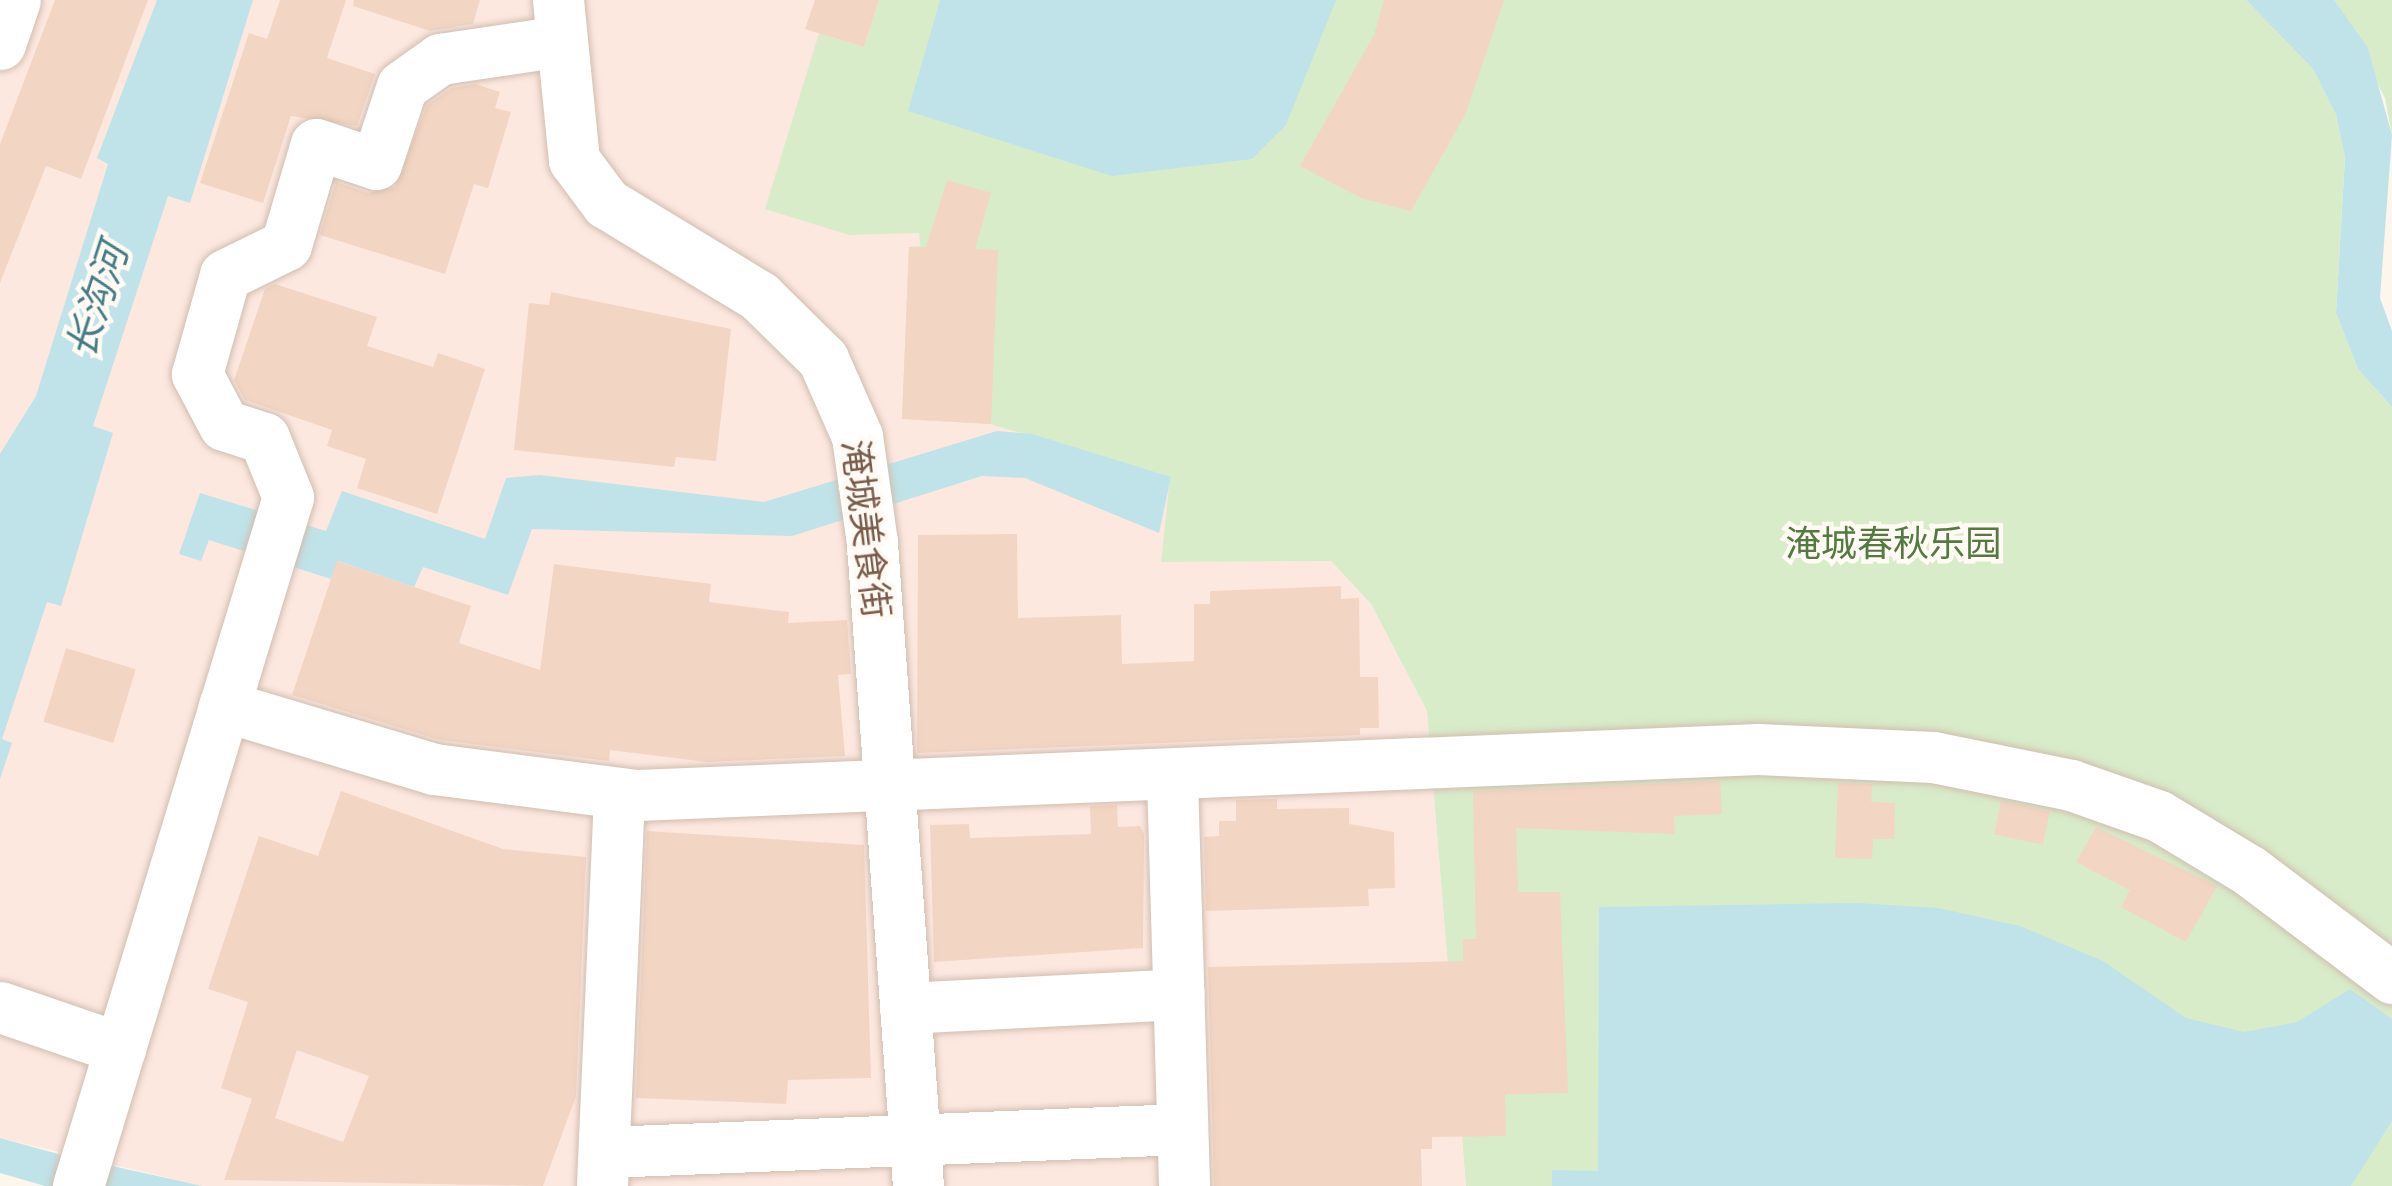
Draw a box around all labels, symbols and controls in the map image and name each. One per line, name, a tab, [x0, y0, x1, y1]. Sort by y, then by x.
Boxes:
water label: 长沟河	[58, 238, 138, 364]
street label: 淹城美食街	[833, 437, 897, 621]
park label: 淹城春秋乐园	[1785, 523, 2001, 567]

